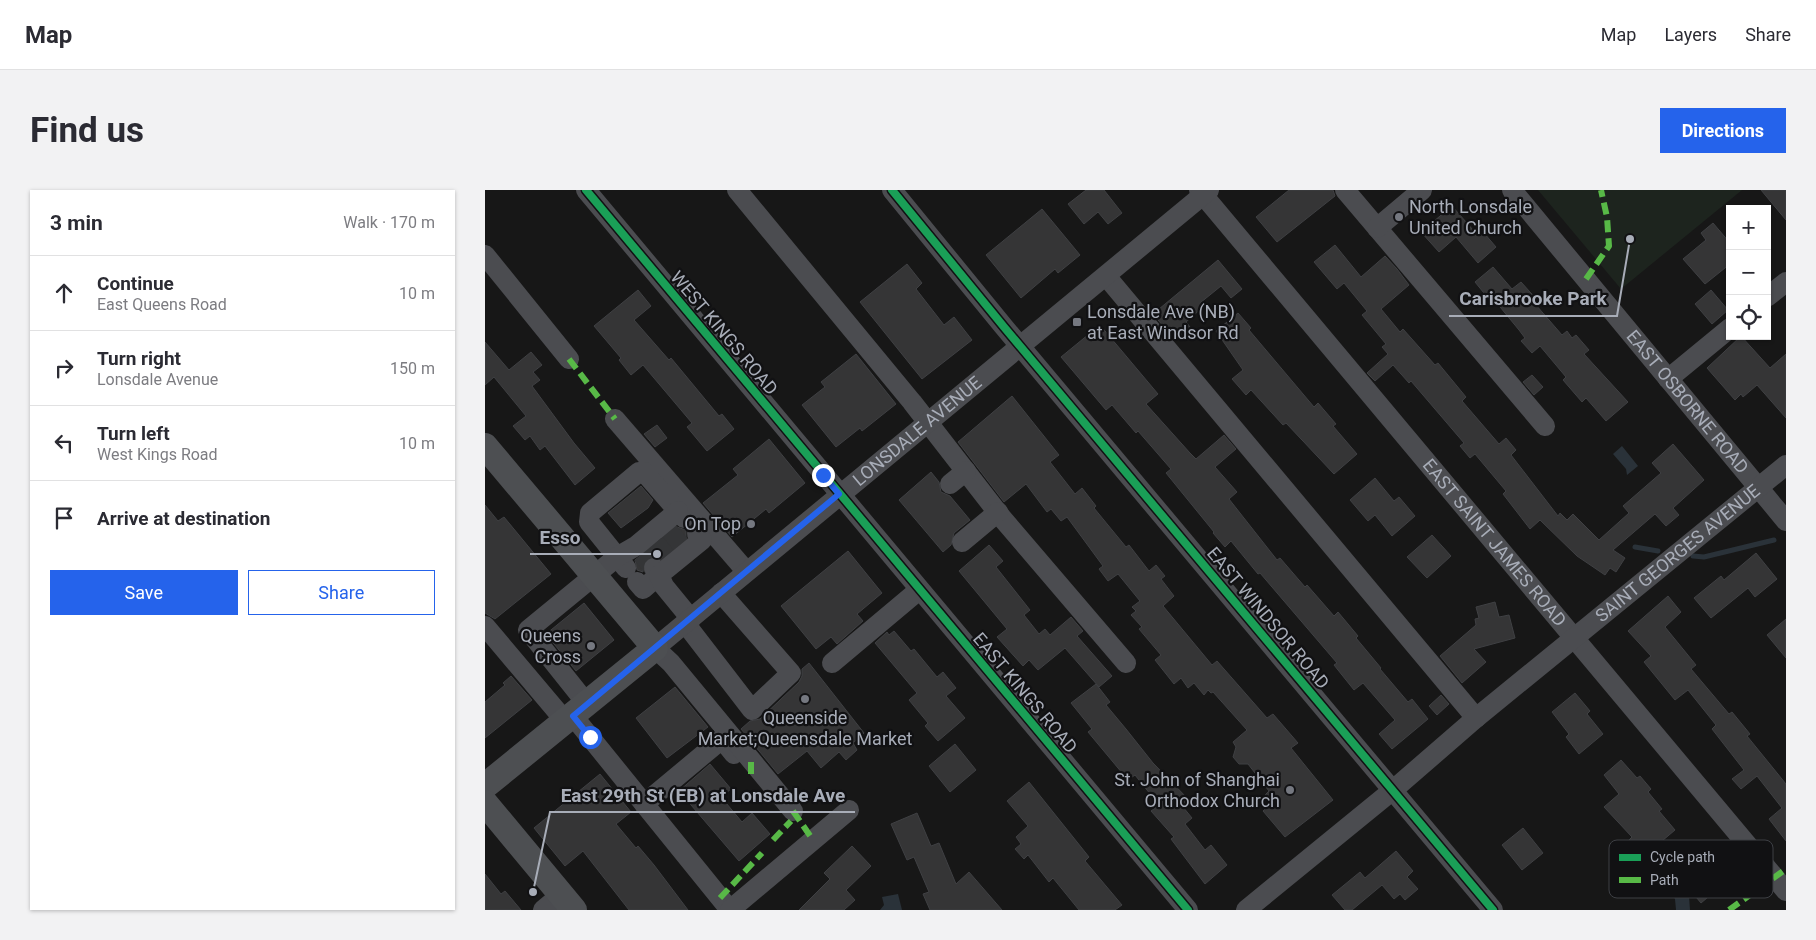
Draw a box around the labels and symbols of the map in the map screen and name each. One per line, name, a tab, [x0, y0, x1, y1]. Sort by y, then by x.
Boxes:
place label: North Lonsdale United Church	[1409, 196, 1532, 238]
marker: North Lonsdale United Church	[1393, 211, 1405, 223]
street label: WEST KINGS ROAD	[667, 267, 782, 399]
callout: Carisbrooke Park	[1449, 282, 1617, 316]
text: Carisbrooke Park	[1459, 287, 1608, 310]
place label: Lonsdale Ave (NB) at East Windsor Rd	[1087, 301, 1239, 343]
marker: Lonsdale Ave (NB) at East Windsor Rd	[1071, 316, 1083, 328]
street label: EAST OSBORNE ROAD	[1622, 326, 1753, 477]
street label: LONSDALE AVENUE	[848, 372, 985, 490]
street label: EAST SAINT JAMES ROAD	[1419, 454, 1571, 630]
route end	[812, 464, 835, 487]
street label: SAINT GEORGES AVENUE	[1591, 480, 1764, 626]
place label: On Top	[684, 513, 741, 534]
marker: On Top	[745, 518, 757, 530]
callout: Esso	[530, 520, 591, 554]
text: Esso	[540, 526, 581, 549]
street label: EAST WINDSOR ROAD	[1203, 543, 1334, 693]
place label: Queens Cross	[520, 625, 581, 667]
street label: EAST KINGS ROAD	[969, 628, 1082, 757]
marker: Queens Cross	[585, 640, 597, 652]
marker: Queenside Market;Queensdale Market	[799, 693, 811, 705]
place label: Queenside Market;Queensdale Market	[698, 707, 912, 749]
route start	[579, 726, 602, 749]
place label: St. John of Shanghai Orthodox Church	[1114, 769, 1280, 811]
callout: East 29th St (EB) at Lonsdale Ave	[550, 778, 855, 812]
text: East 29th St (EB) at Lonsdale Ave	[561, 784, 845, 807]
marker: St. John of Shanghai Orthodox Church	[1284, 784, 1296, 796]
legend	[1609, 840, 1773, 898]
text: Cycle path	[1650, 849, 1715, 865]
text: Path	[1650, 872, 1679, 888]

